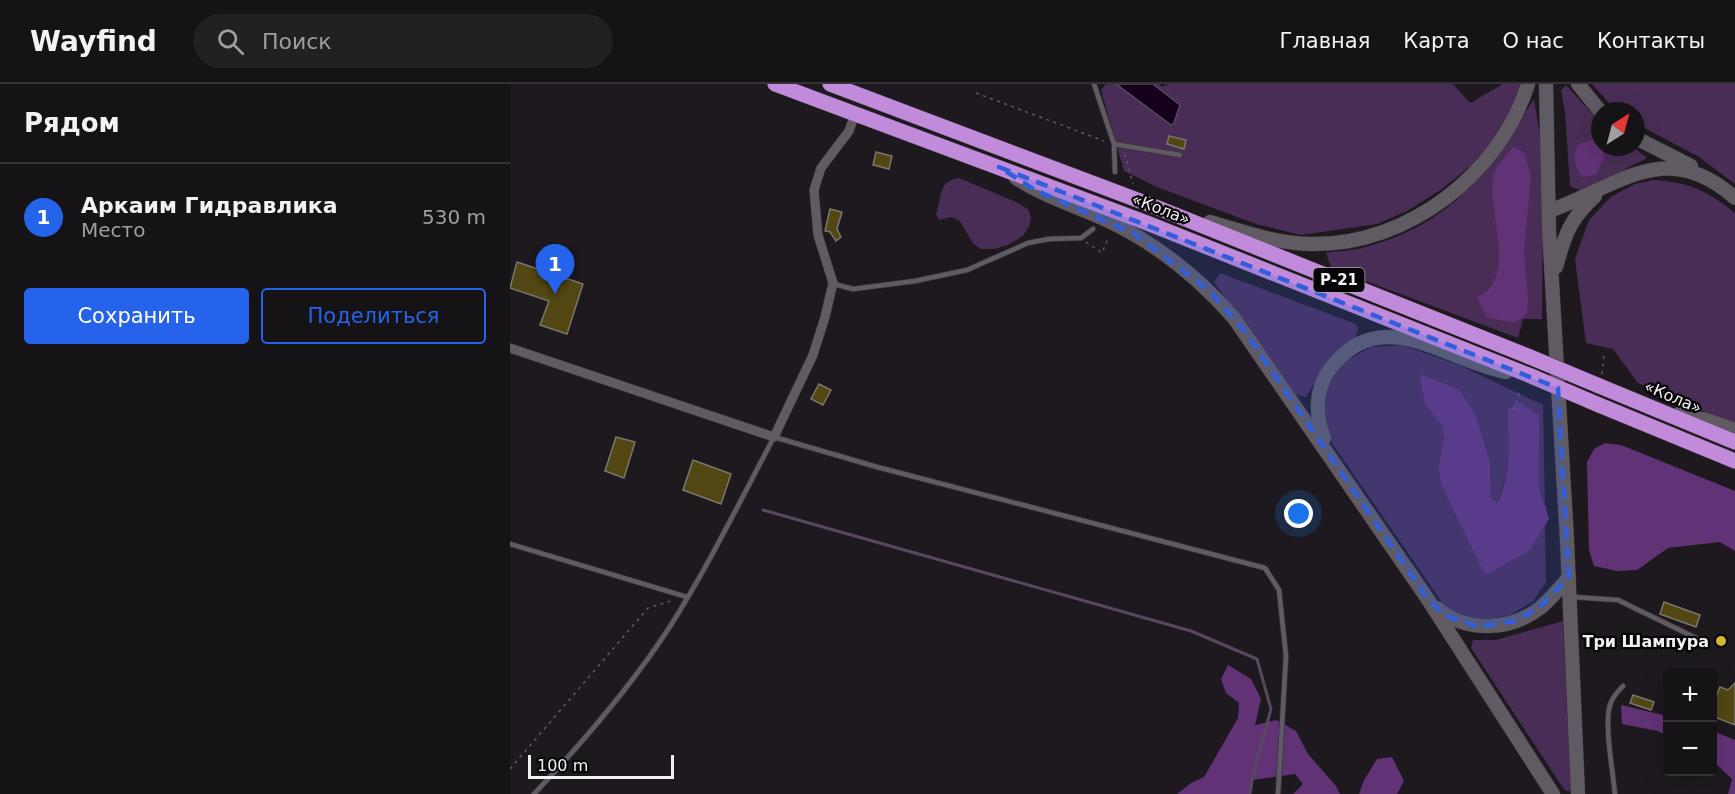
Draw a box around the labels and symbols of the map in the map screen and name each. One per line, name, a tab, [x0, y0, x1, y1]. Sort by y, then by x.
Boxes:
north arrow	[1591, 102, 1645, 156]
street label: «Кола»	[1129, 189, 1193, 229]
pin: 1	[536, 244, 574, 294]
road number: Р-21	[1314, 268, 1364, 292]
street label: «Кола»	[1641, 376, 1705, 418]
your location	[1284, 499, 1313, 528]
place label: Три Шампура	[1582, 632, 1709, 651]
marker: Три Шампура	[1714, 634, 1728, 648]
scale bar	[528, 752, 674, 780]

